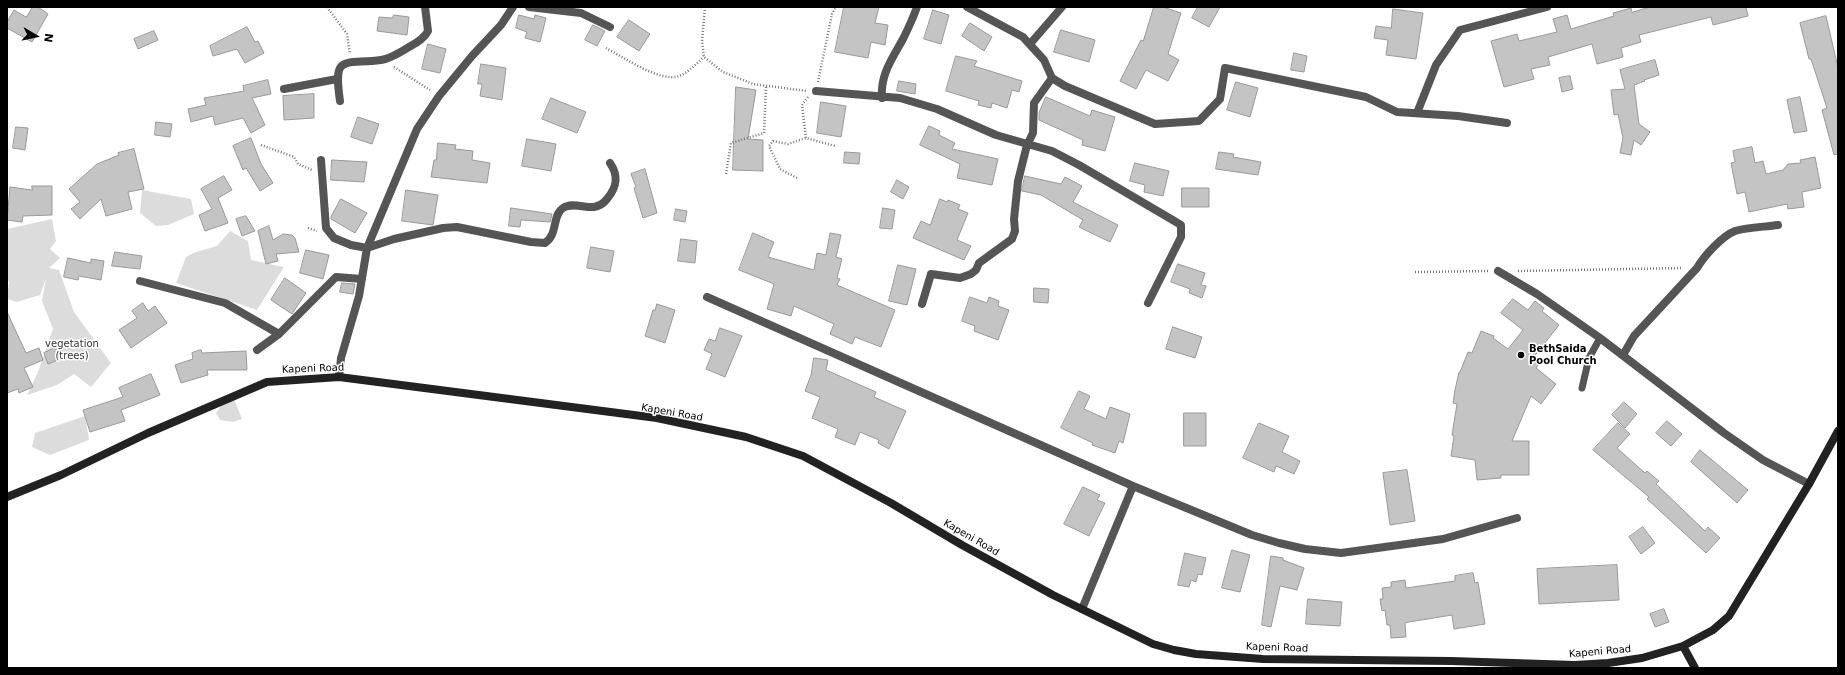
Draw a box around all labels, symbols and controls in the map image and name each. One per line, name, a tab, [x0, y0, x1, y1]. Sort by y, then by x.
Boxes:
north arrow	[16, 16, 56, 56]
text: N	[41, 32, 55, 44]
park label: vegetation (trees)	[45, 338, 99, 362]
place label: BethSaida Pool Church	[1529, 343, 1597, 366]
marker: BethSaida Pool Church	[1516, 350, 1526, 360]
street label: Kapeni Road	[282, 362, 344, 376]
street label: Kapeni Road	[640, 402, 704, 424]
street label: Kapeni Road	[941, 517, 1001, 559]
street label: Kapeni Road	[1246, 641, 1308, 655]
street label: Kapeni Road	[1568, 643, 1632, 661]

